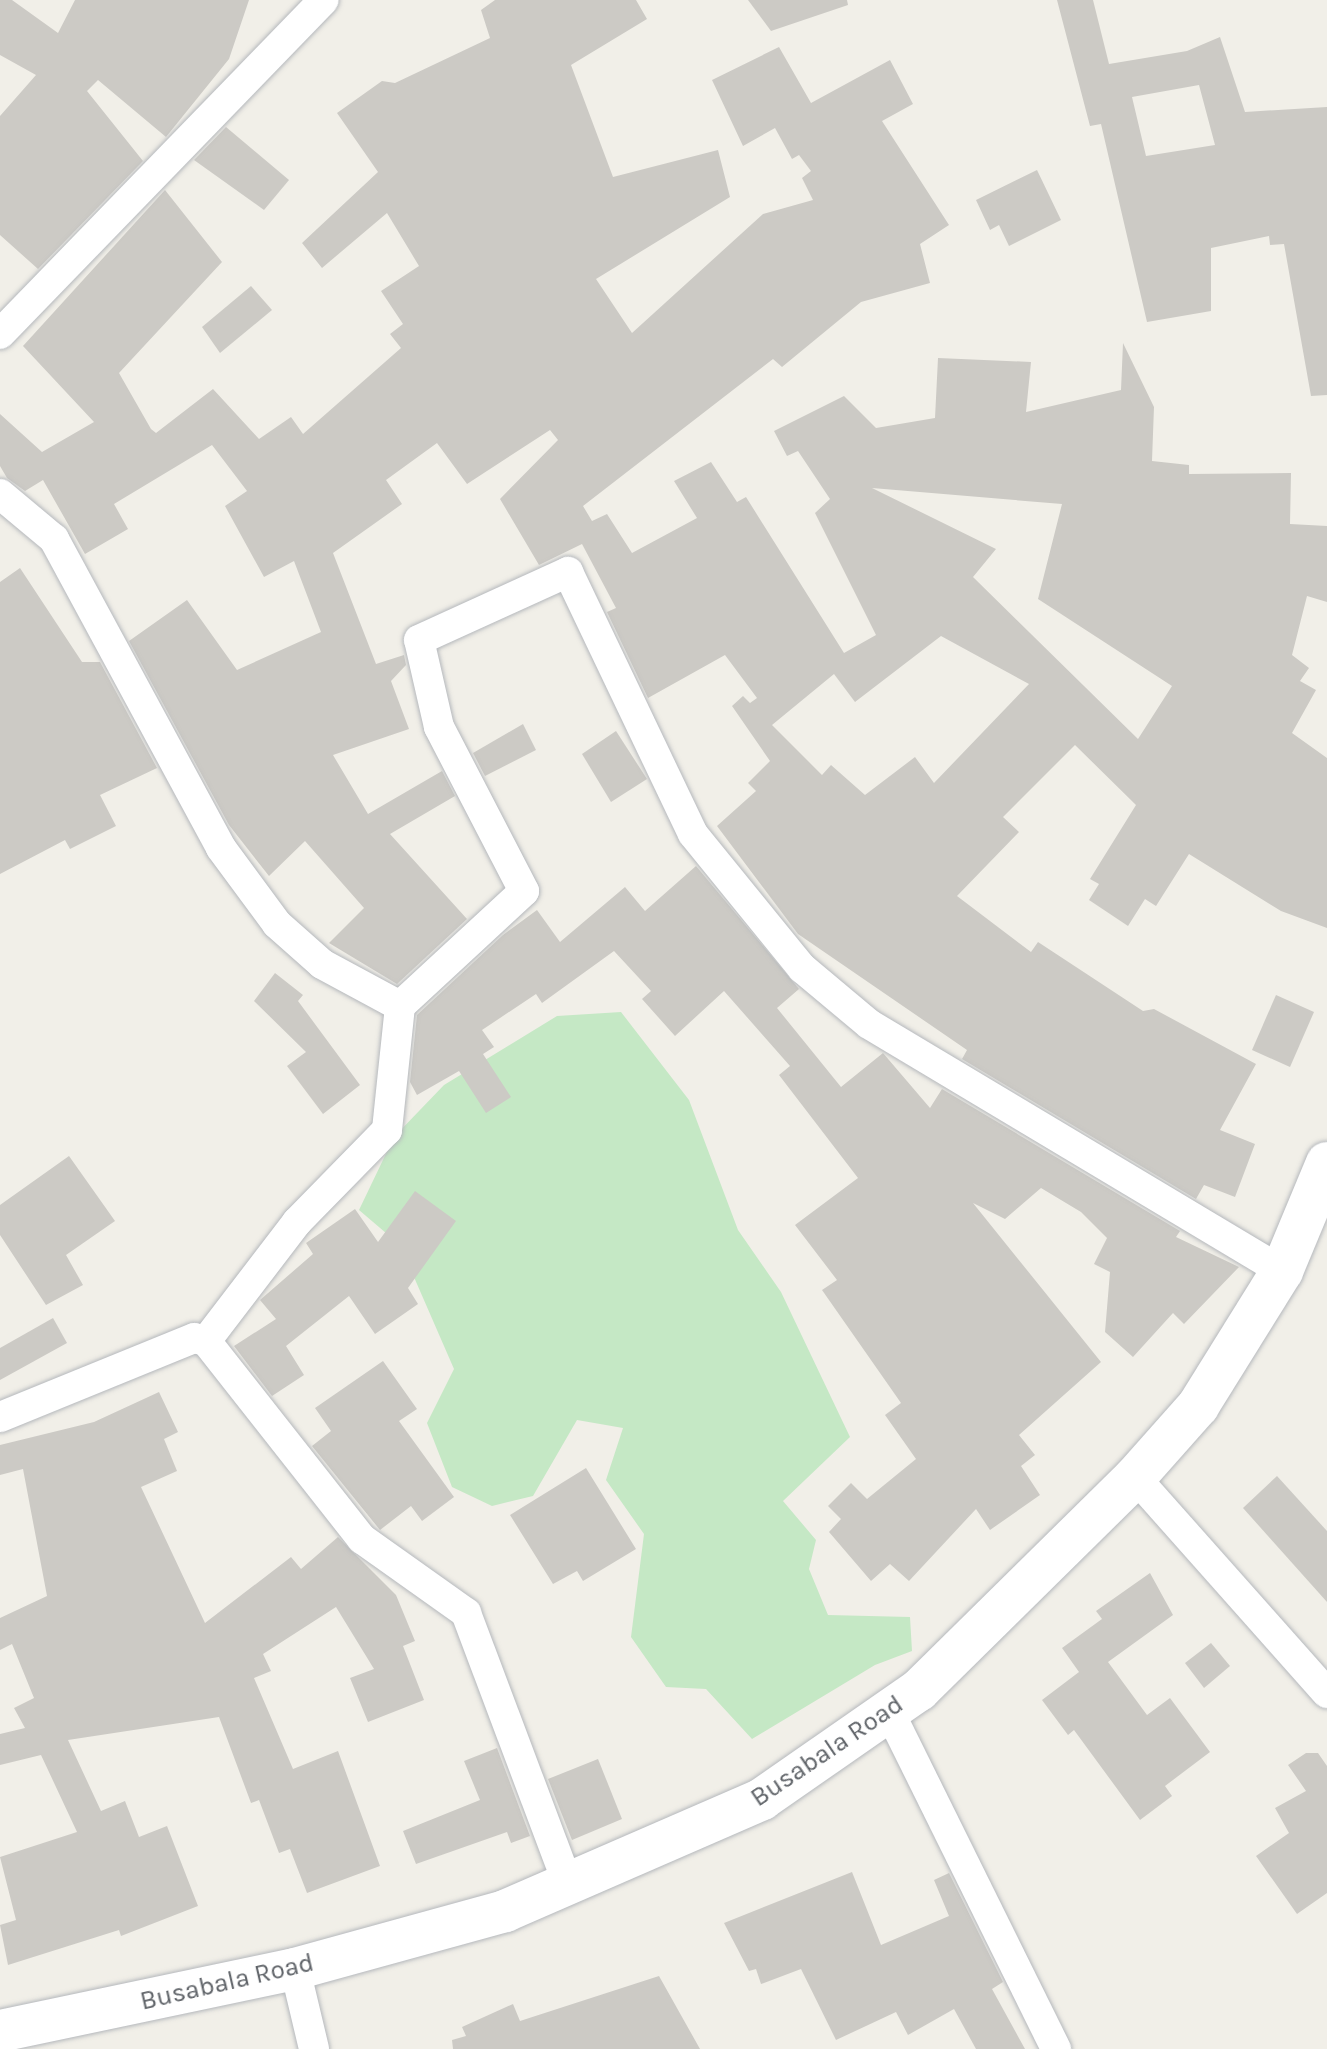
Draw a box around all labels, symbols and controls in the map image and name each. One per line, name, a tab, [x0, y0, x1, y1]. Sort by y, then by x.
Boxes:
street label: Busabala Road	[745, 1689, 909, 1813]
street label: Busabala Road	[137, 1947, 317, 2017]

